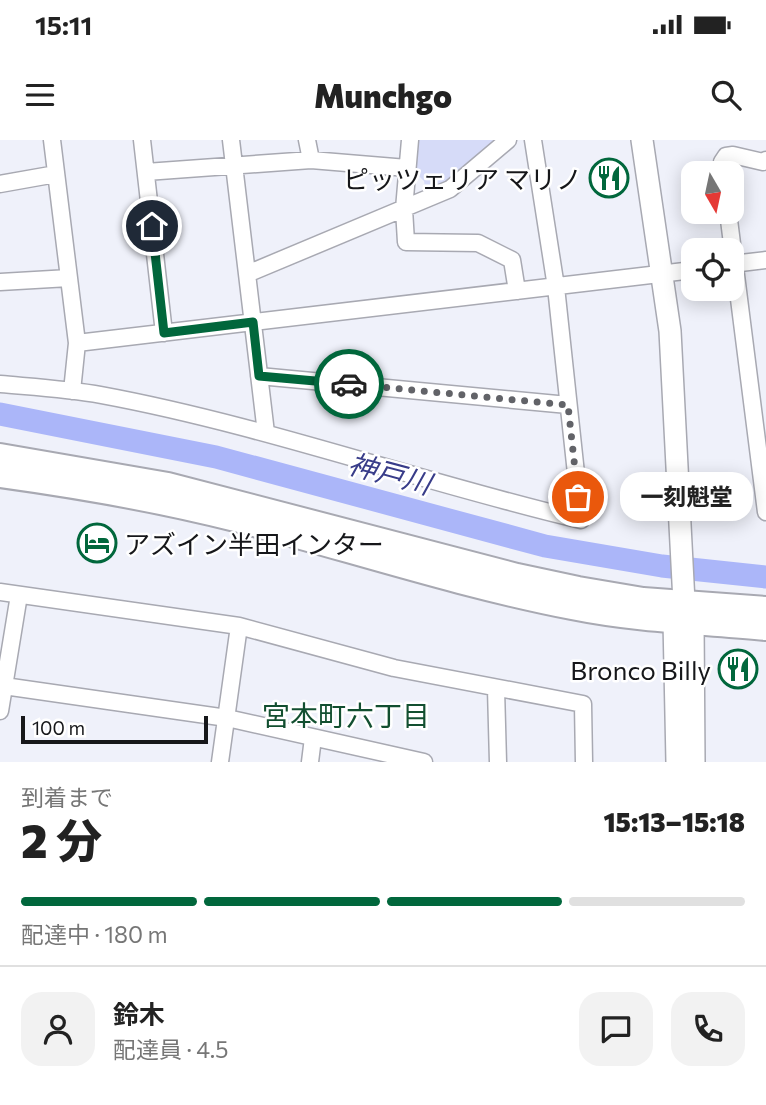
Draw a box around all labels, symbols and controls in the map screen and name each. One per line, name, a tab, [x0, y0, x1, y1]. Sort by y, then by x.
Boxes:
text: 15:11	[35, 9, 92, 40]
text: Munchgo	[314, 75, 452, 115]
icon: menu	[21, 76, 59, 114]
icon: search	[707, 76, 745, 114]
restaurant icon: ピッツェリア マリノ	[588, 157, 630, 199]
north arrow	[681, 161, 744, 224]
map controls	[681, 161, 744, 301]
place label: ピッツェリア マリノ	[343, 163, 582, 194]
pin	[122, 196, 182, 256]
icon: home	[133, 207, 171, 245]
button: locate	[681, 238, 744, 301]
courier	[314, 349, 384, 419]
icon: car	[330, 365, 368, 403]
water label: 神戸川	[345, 446, 438, 501]
pin	[548, 467, 608, 527]
callout: 一刻魁堂	[620, 472, 753, 522]
icon: bag	[559, 478, 597, 516]
text: 一刻魁堂	[641, 482, 733, 510]
hotel icon: アズイン半田インター	[76, 522, 118, 564]
place label: アズイン半田インター	[124, 528, 384, 559]
restaurant icon: Bronco Billy	[717, 648, 759, 690]
place label: Bronco Billy	[570, 654, 711, 685]
district label: 宮本町六丁目	[262, 698, 430, 732]
scale bar	[21, 713, 208, 745]
text: 100 m	[32, 716, 85, 739]
text: 到着まで	[21, 783, 113, 811]
text: 15:13–15:18	[603, 806, 745, 837]
text: 2 分	[21, 811, 102, 867]
text: 配達中 · 180 m	[21, 920, 168, 948]
button: person	[21, 992, 95, 1066]
button: chat	[579, 992, 653, 1066]
button: phone	[671, 992, 745, 1066]
text: 鈴木	[113, 998, 165, 1029]
text: 配達員 · 4.5	[113, 1035, 229, 1063]

